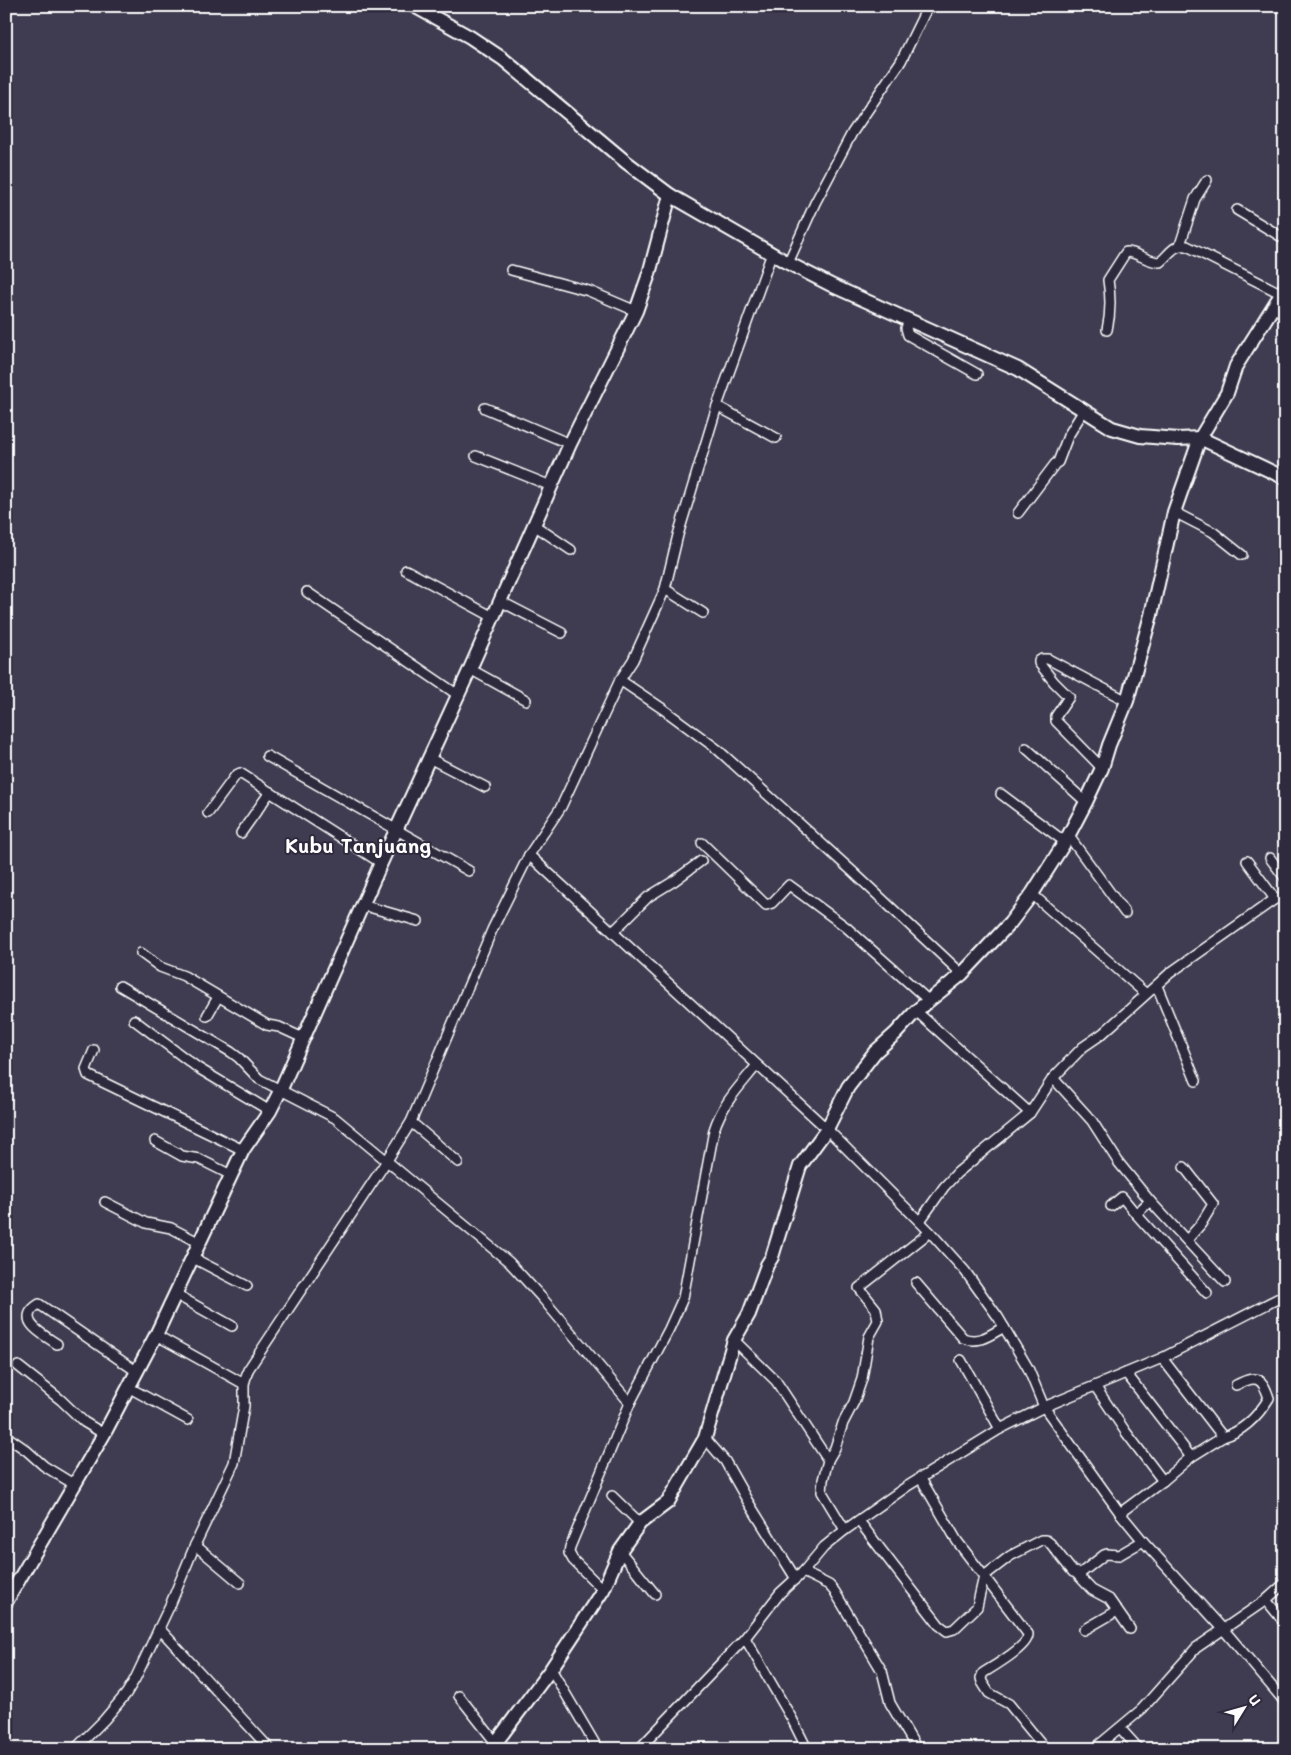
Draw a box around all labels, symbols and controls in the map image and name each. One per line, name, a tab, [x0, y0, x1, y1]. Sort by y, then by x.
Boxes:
district label: Kubu Tanjuang	[285, 832, 431, 858]
north arrow	[1218, 1682, 1268, 1732]
text: U	[1244, 1690, 1265, 1710]

